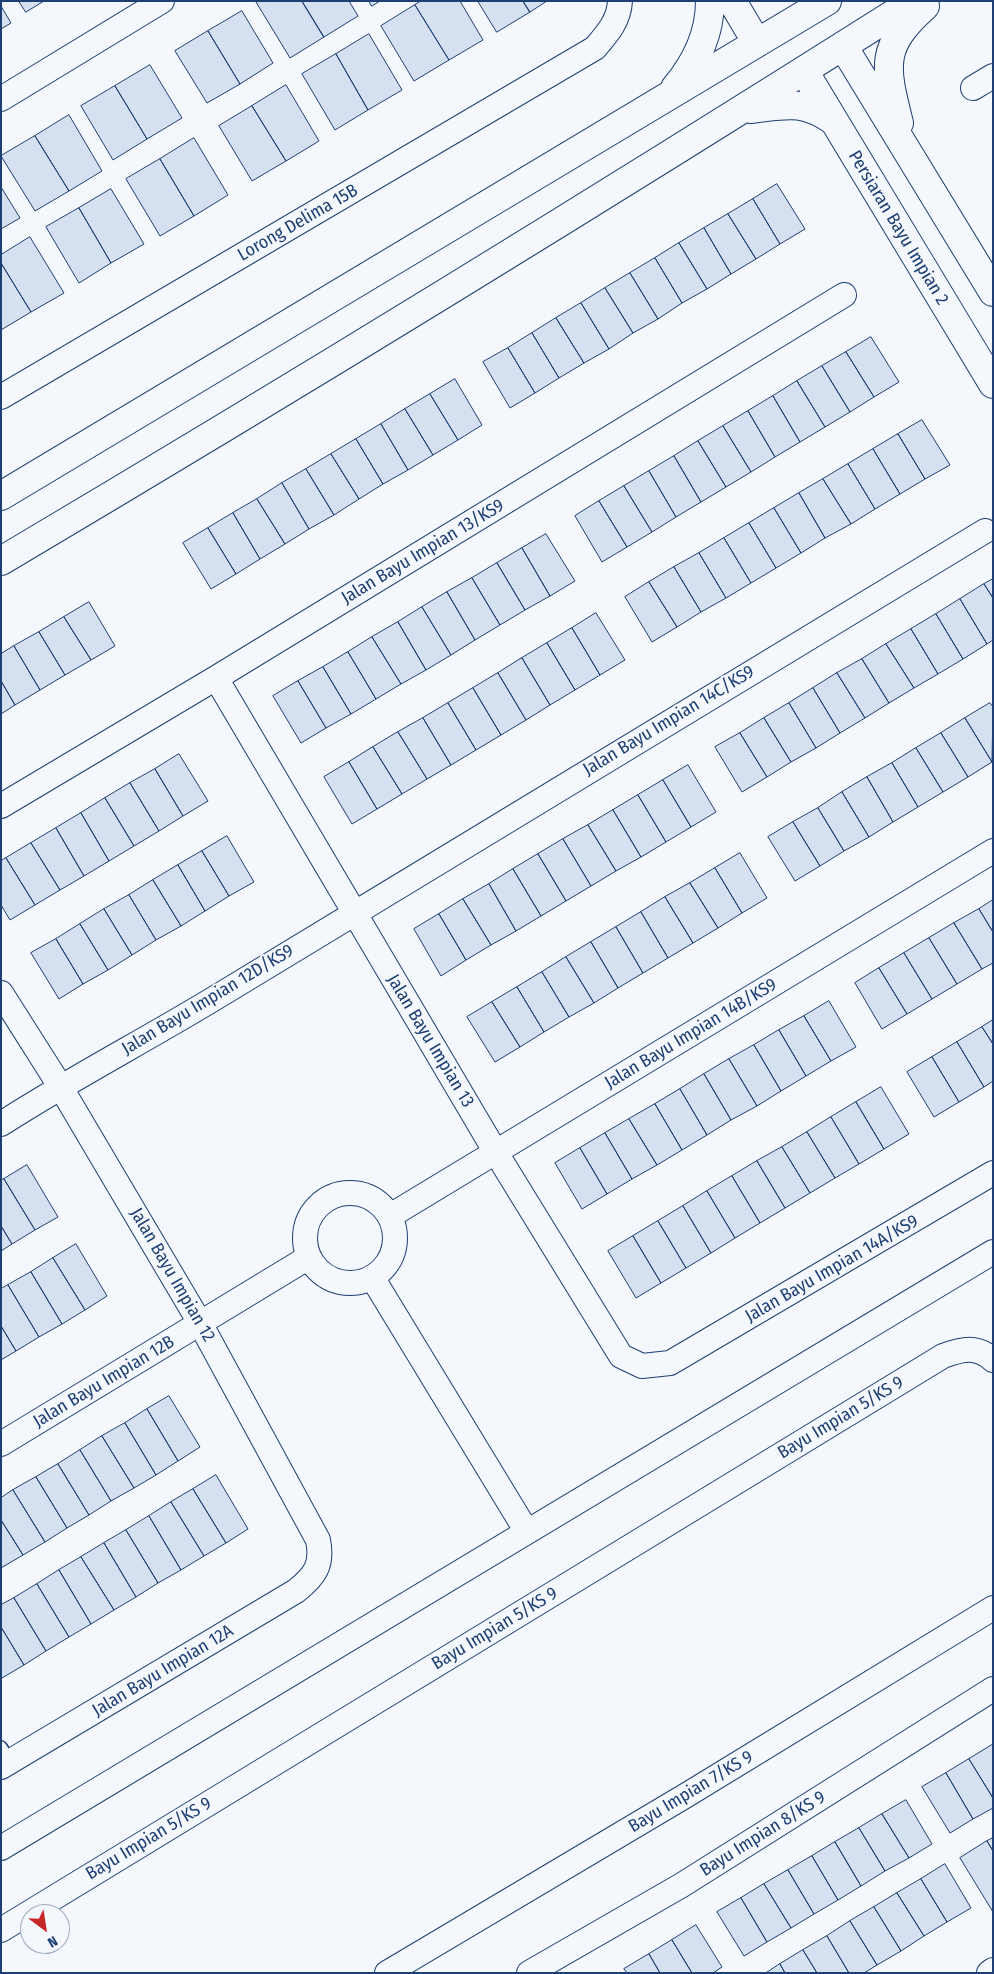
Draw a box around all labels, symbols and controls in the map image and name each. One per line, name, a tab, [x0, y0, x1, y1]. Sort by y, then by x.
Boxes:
street label: Persiaran Bayu Impian 2	[843, 147, 953, 309]
street label: Lorong Delima 15B	[234, 180, 362, 266]
street label: Jalan Bayu Impian 13/KS9	[338, 495, 508, 609]
street label: Jalan Bayu Impian 14C/KS9	[579, 661, 759, 781]
street label: Jalan Bayu Impian 12D/KS9	[118, 940, 298, 1060]
street label: Jalan Bayu Impian 13	[382, 971, 478, 1111]
street label: Jalan Bayu Impian 14B/KS9	[601, 974, 781, 1094]
street label: Jalan Bayu Impian 12	[125, 1204, 219, 1346]
street label: Jalan Bayu Impian 14A/KS9	[742, 1211, 922, 1327]
street label: Jalan Bayu Impian 12B	[30, 1331, 178, 1433]
street label: Bayu Impian 5/KS 9	[774, 1372, 908, 1464]
street label: Bayu Impian 5/KS 9	[428, 1583, 562, 1675]
street label: Jalan Bayu Impian 12A	[89, 1620, 237, 1722]
street label: Bayu Impian 7/KS 9	[625, 1746, 757, 1838]
street label: Bayu Impian 8/KS 9	[696, 1787, 830, 1881]
street label: Bayu Impian 5/KS 9	[82, 1793, 216, 1885]
north arrow	[20, 1904, 70, 1954]
text: N	[45, 1932, 60, 1951]

